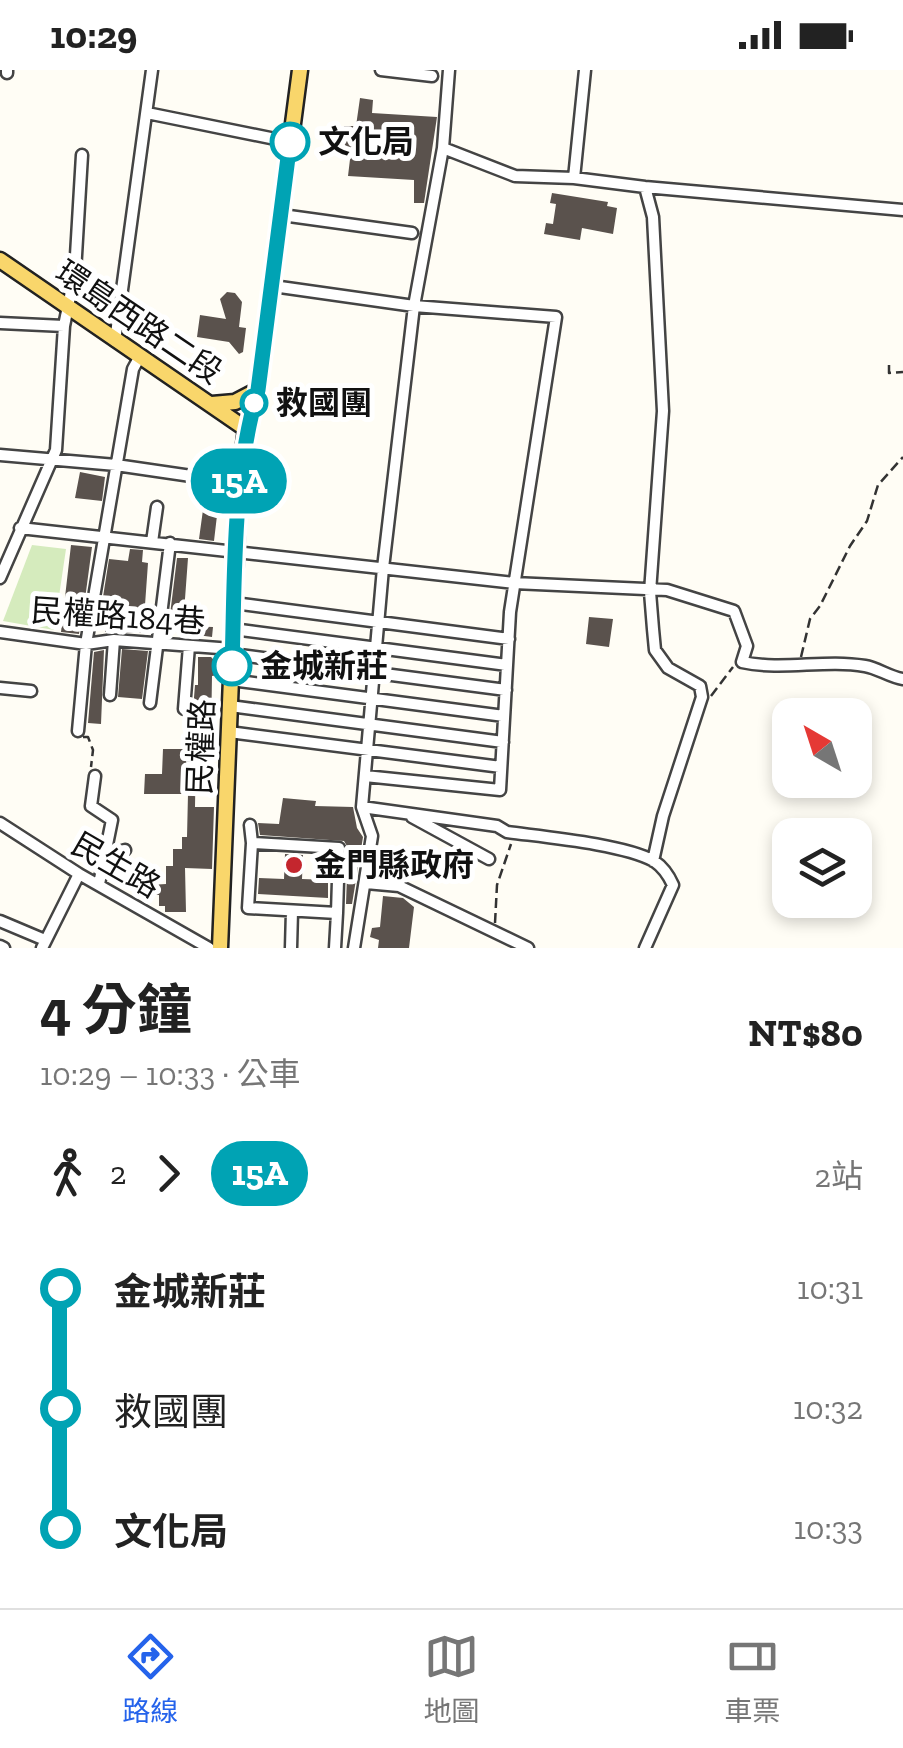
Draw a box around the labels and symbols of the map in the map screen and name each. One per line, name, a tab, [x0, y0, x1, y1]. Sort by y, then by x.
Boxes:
marker: 文化局	[271, 123, 309, 161]
place label: 文化局	[318, 123, 414, 161]
street label: 環島西路二段	[49, 253, 229, 391]
place label: 救國團	[276, 384, 372, 422]
marker: 救國團	[241, 390, 267, 416]
line badge: 15A	[182, 448, 296, 514]
street label: 民權路184巷	[29, 591, 207, 641]
marker: 金城新莊	[213, 647, 251, 685]
place label: 金城新莊	[260, 647, 388, 685]
street label: 民權路	[180, 698, 222, 796]
north arrow	[772, 698, 872, 798]
street label: 民生路	[65, 825, 167, 905]
place label: 金門縣政府	[314, 846, 474, 884]
marker: 金門縣政府	[283, 854, 305, 876]

